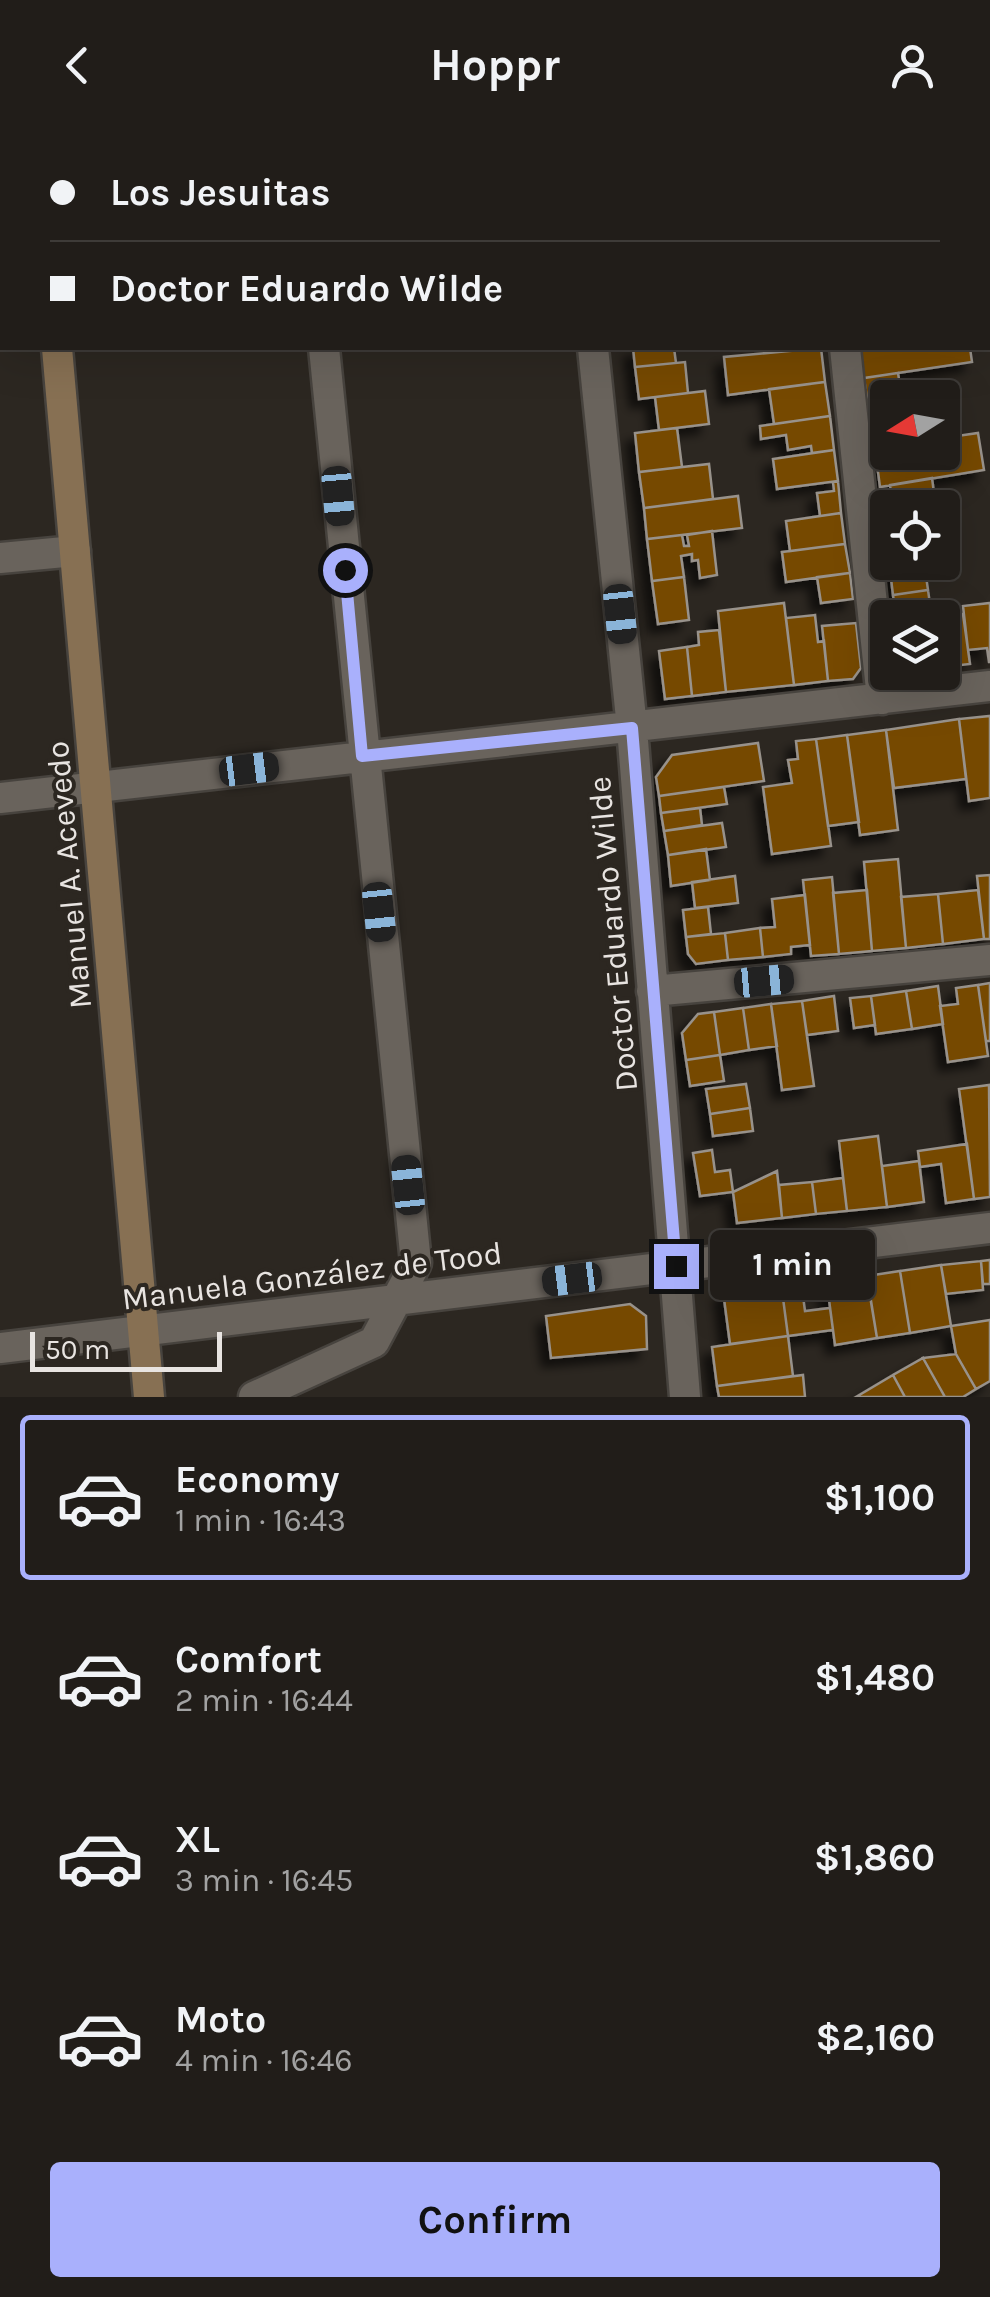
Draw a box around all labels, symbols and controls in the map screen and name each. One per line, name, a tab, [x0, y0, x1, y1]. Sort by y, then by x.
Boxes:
icon: back	[50, 38, 105, 93]
icon: person	[885, 38, 940, 93]
text: Hoppr	[430, 39, 560, 91]
text: Los Jesuitas	[110, 170, 331, 215]
text: Doctor Eduardo Wilde	[110, 266, 503, 311]
north arrow	[870, 380, 960, 470]
map controls	[870, 380, 960, 690]
car	[320, 465, 356, 527]
button: locate	[870, 490, 960, 580]
route start	[323, 548, 368, 593]
car	[602, 583, 638, 645]
button: layers	[870, 600, 960, 690]
street label: Manuel A. Acevedo	[39, 740, 99, 1010]
car	[217, 750, 281, 788]
street label: Doctor Eduardo Wilde	[581, 775, 645, 1093]
car	[361, 881, 397, 943]
car	[733, 963, 795, 999]
car	[390, 1154, 426, 1216]
callout: 1 min	[711, 1231, 876, 1301]
street label: Manuela González de Tood	[120, 1234, 504, 1318]
route end	[654, 1244, 699, 1289]
text: 1 min	[752, 1246, 833, 1283]
car	[540, 1260, 604, 1298]
scale bar	[30, 1327, 222, 1372]
text: 50 m	[45, 1333, 110, 1366]
icon: car	[55, 1453, 145, 1543]
text: Economy	[175, 1457, 339, 1502]
text: $1,100	[824, 1475, 935, 1520]
text: 1 min · 16:43	[175, 1502, 346, 1539]
icon: car	[55, 1633, 145, 1723]
text: Comfort	[175, 1637, 322, 1682]
text: $1,480	[814, 1655, 935, 1700]
text: 2 min · 16:44	[175, 1682, 353, 1719]
icon: car	[55, 1813, 145, 1903]
text: XL	[175, 1817, 220, 1862]
text: $1,860	[814, 1835, 935, 1880]
text: 3 min · 16:45	[175, 1862, 353, 1899]
icon: car	[55, 1993, 145, 2083]
text: Moto	[175, 1997, 266, 2042]
text: $2,160	[816, 2015, 935, 2060]
text: 4 min · 16:46	[175, 2042, 353, 2079]
button: Confirm	[50, 2162, 940, 2277]

